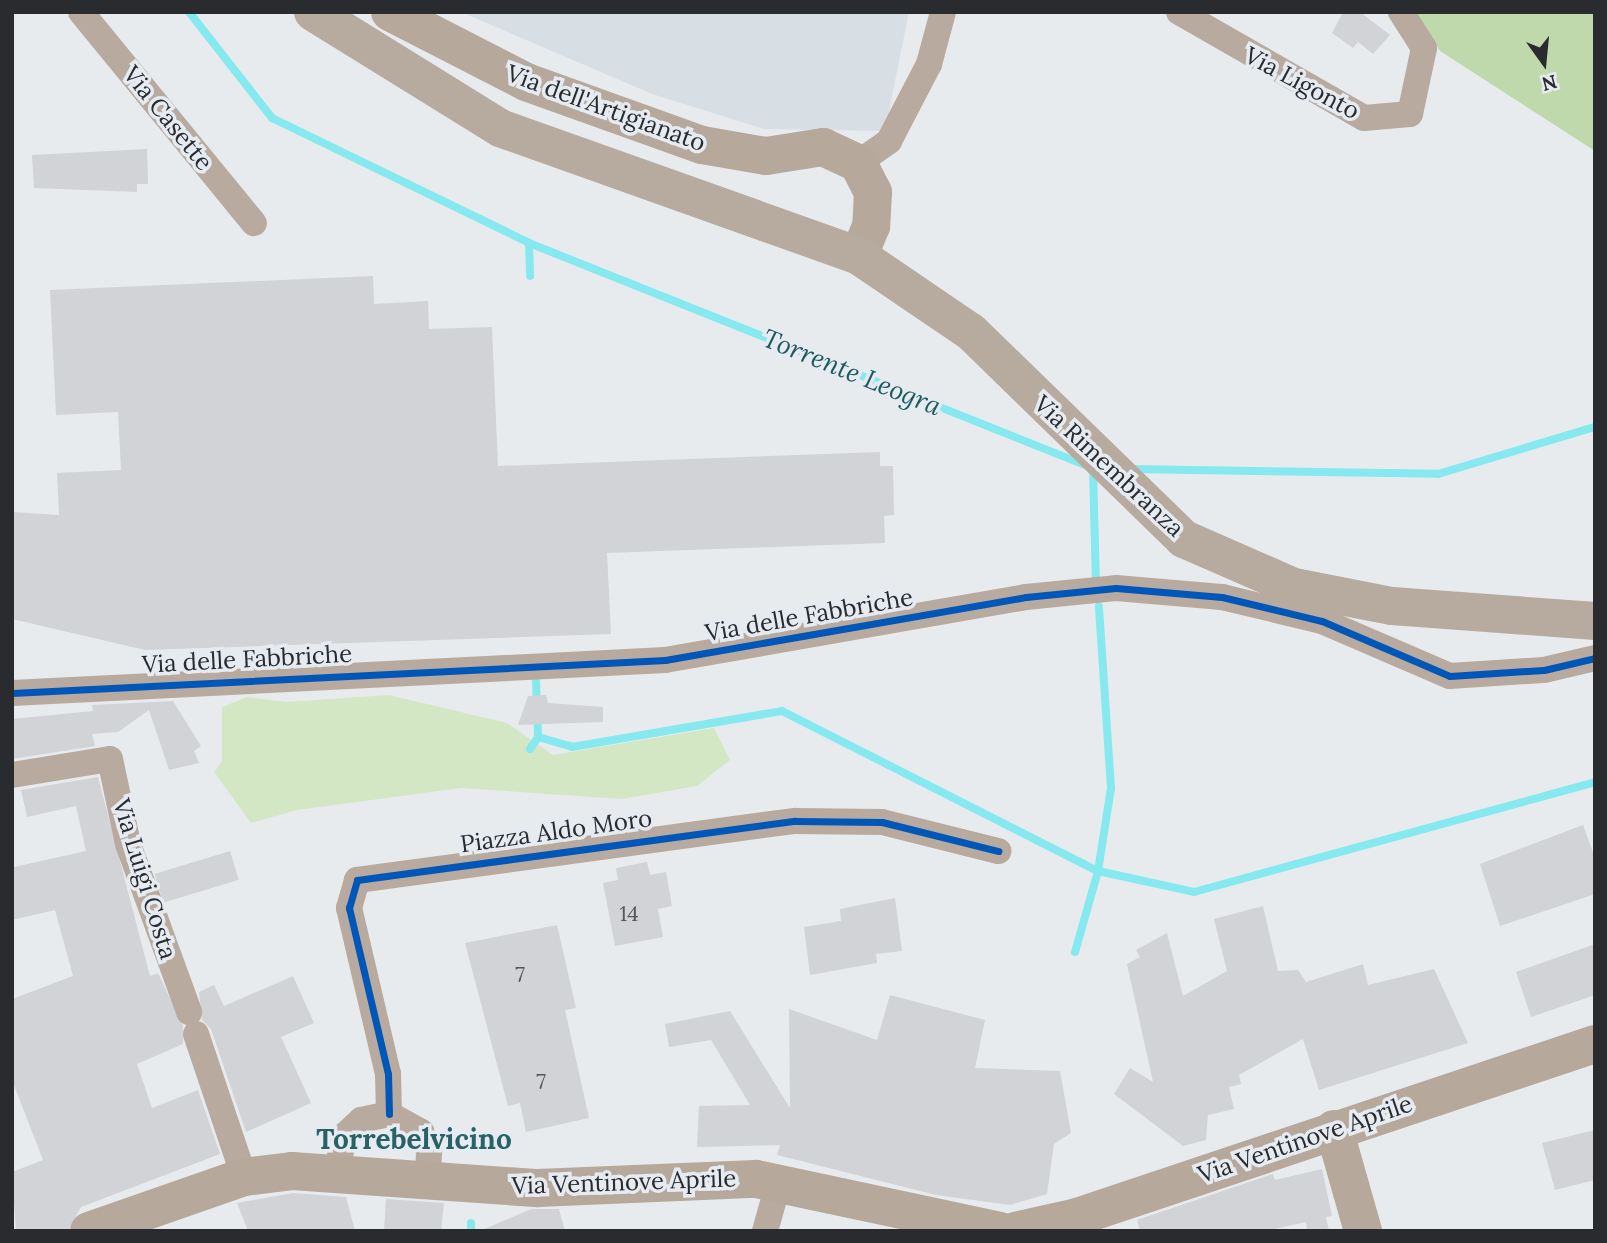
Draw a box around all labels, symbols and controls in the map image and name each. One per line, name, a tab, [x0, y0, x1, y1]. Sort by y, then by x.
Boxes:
north arrow	[1509, 28, 1579, 98]
street label: Via Ligonto	[1240, 41, 1364, 125]
street label: Via dell'Artigianato	[503, 59, 709, 157]
street label: Via Casette	[117, 60, 219, 176]
text: N	[1539, 70, 1560, 97]
water label: Torrente Leogra	[758, 322, 946, 422]
street label: Via Rimembranza	[1028, 389, 1190, 543]
street label: Via delle Fabbriche	[703, 583, 915, 647]
street label: Via delle Fabbriche	[141, 639, 353, 679]
street label: Via Luigi Costa	[107, 795, 183, 963]
street label: Piazza Aldo Moro	[458, 803, 654, 859]
house number: 14	[619, 901, 639, 927]
house number: 7	[515, 962, 525, 988]
house number: 7	[536, 1069, 546, 1095]
street label: Via Ventinove Aprile	[1194, 1089, 1416, 1189]
district label: Torrebelvicino	[316, 1122, 512, 1156]
street label: Via Ventinove Aprile	[511, 1164, 737, 1200]

